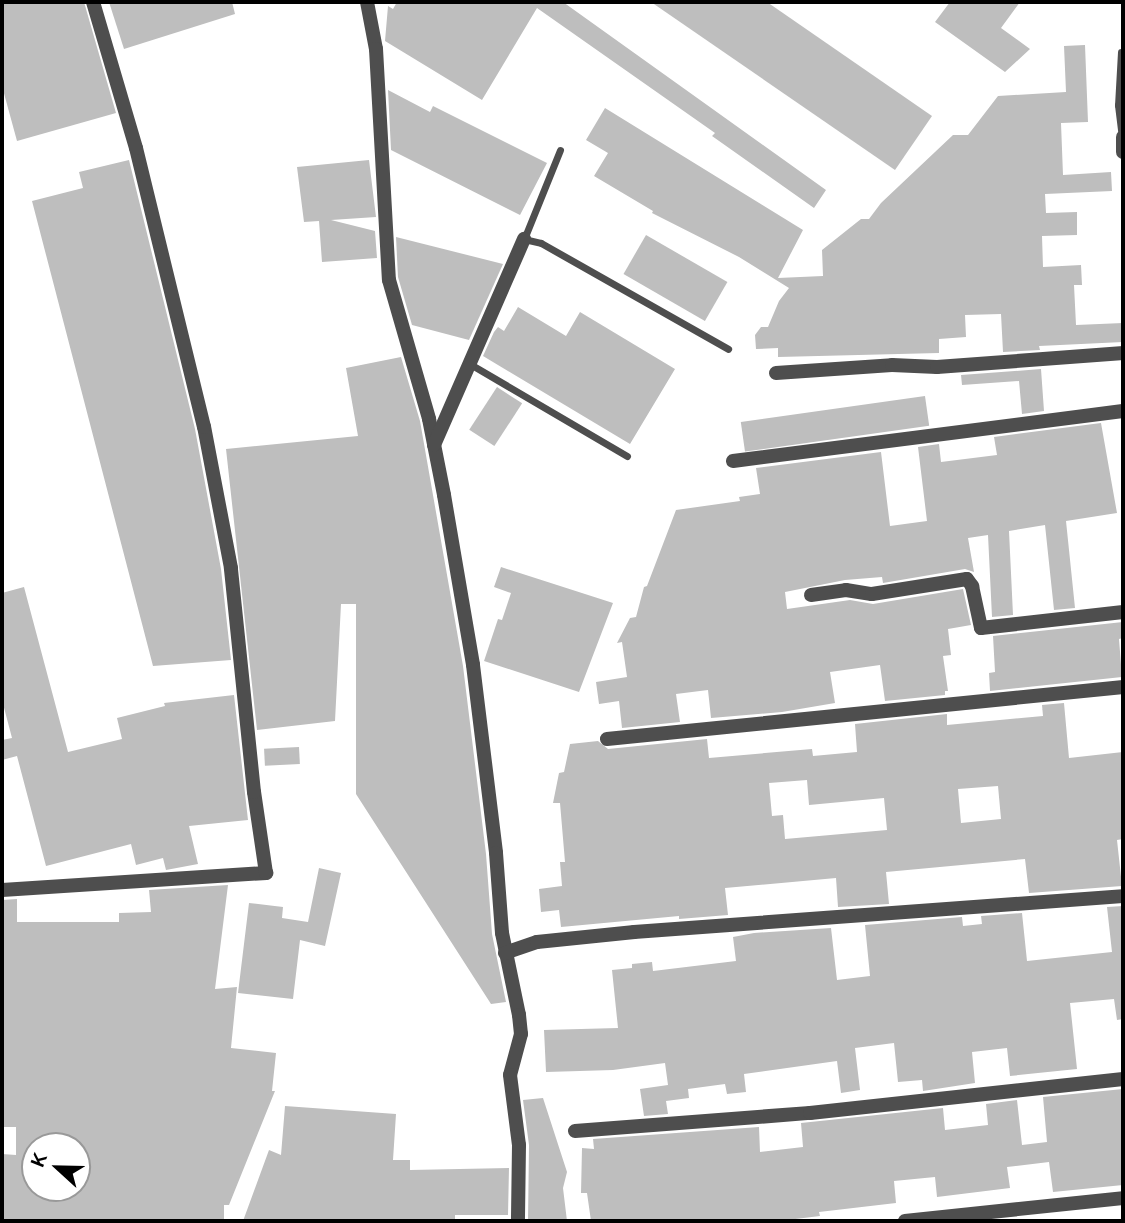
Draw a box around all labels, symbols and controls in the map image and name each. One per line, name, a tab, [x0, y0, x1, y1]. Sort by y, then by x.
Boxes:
north arrow	[21, 1132, 91, 1202]
text: K	[26, 1150, 51, 1170]

